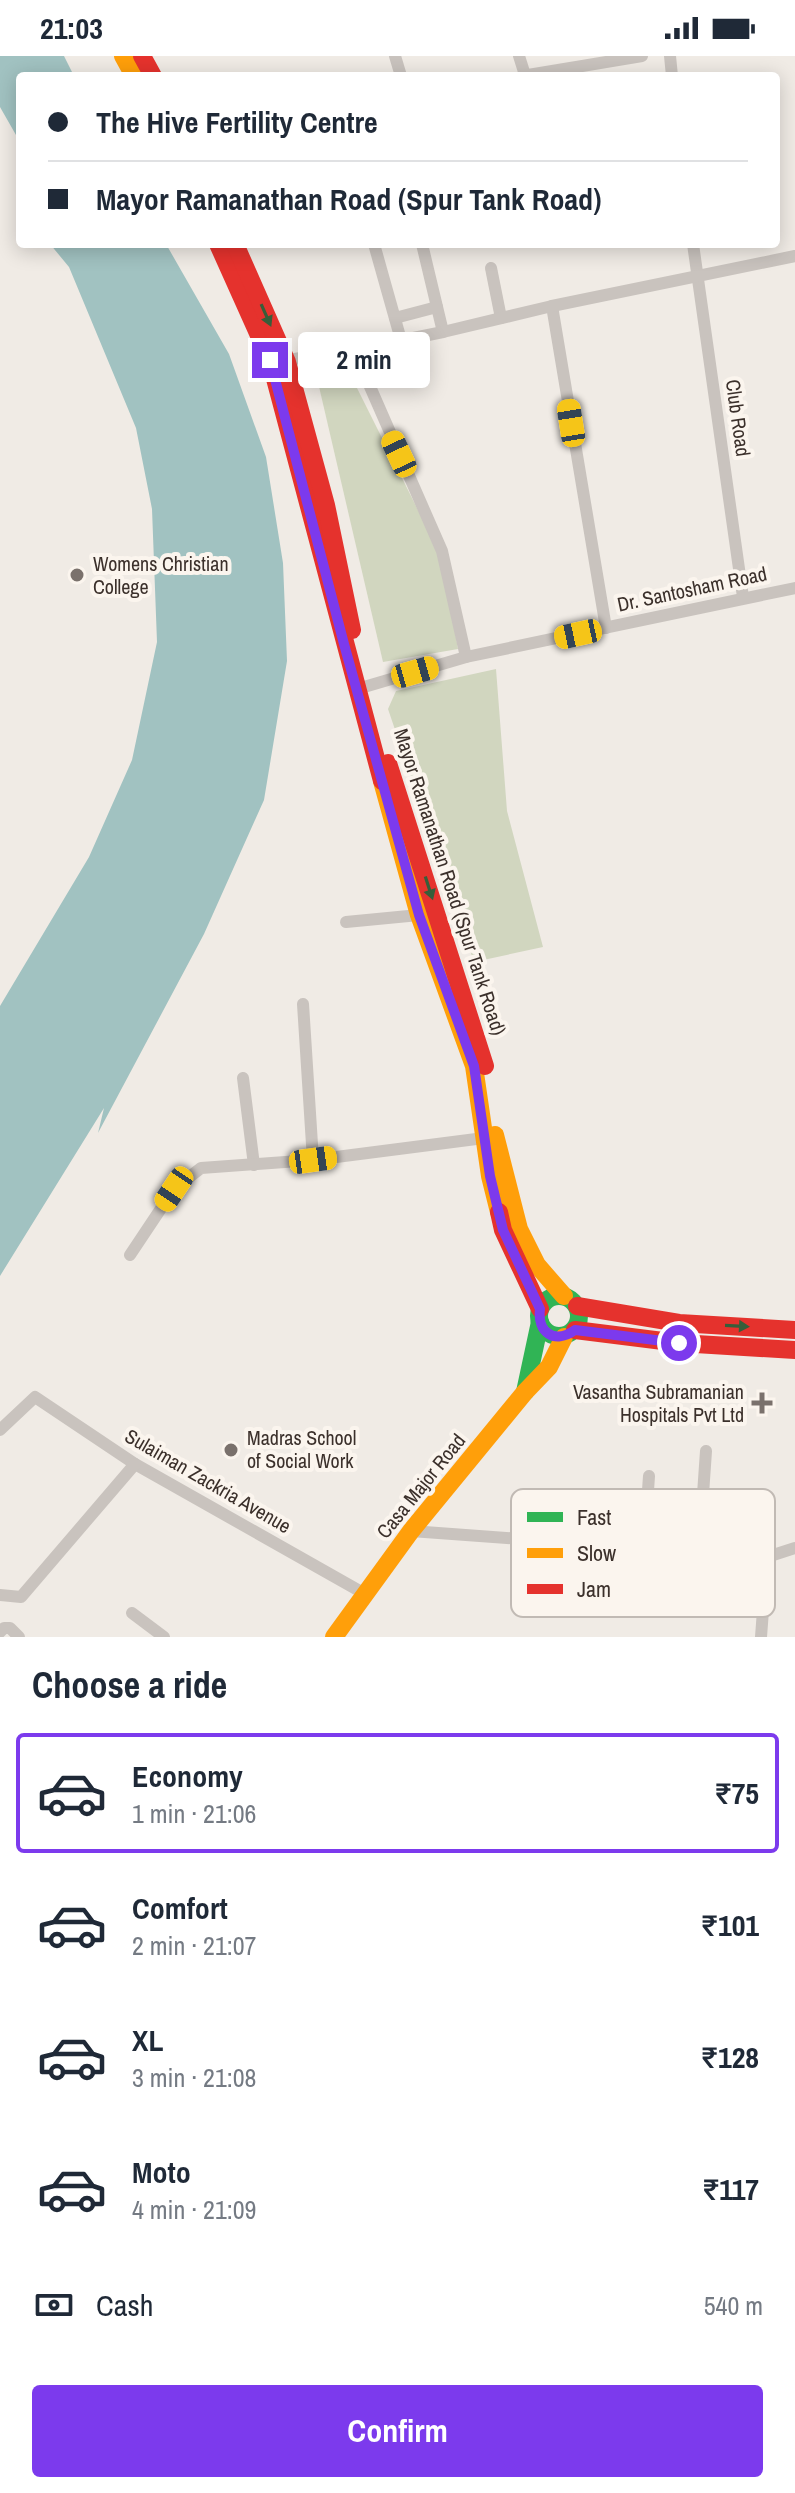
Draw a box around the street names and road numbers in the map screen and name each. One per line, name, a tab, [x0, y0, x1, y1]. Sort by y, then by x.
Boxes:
street label: Club Road	[720, 378, 757, 458]
street label: Dr. Santosham Road	[615, 559, 769, 618]
street label: Mayor Ramanathan Road (Spur Tank Road)	[388, 725, 513, 1039]
street label: Sulaiman Zackria Avenue	[120, 1422, 296, 1539]
street label: Casa Major Road	[370, 1428, 471, 1544]

